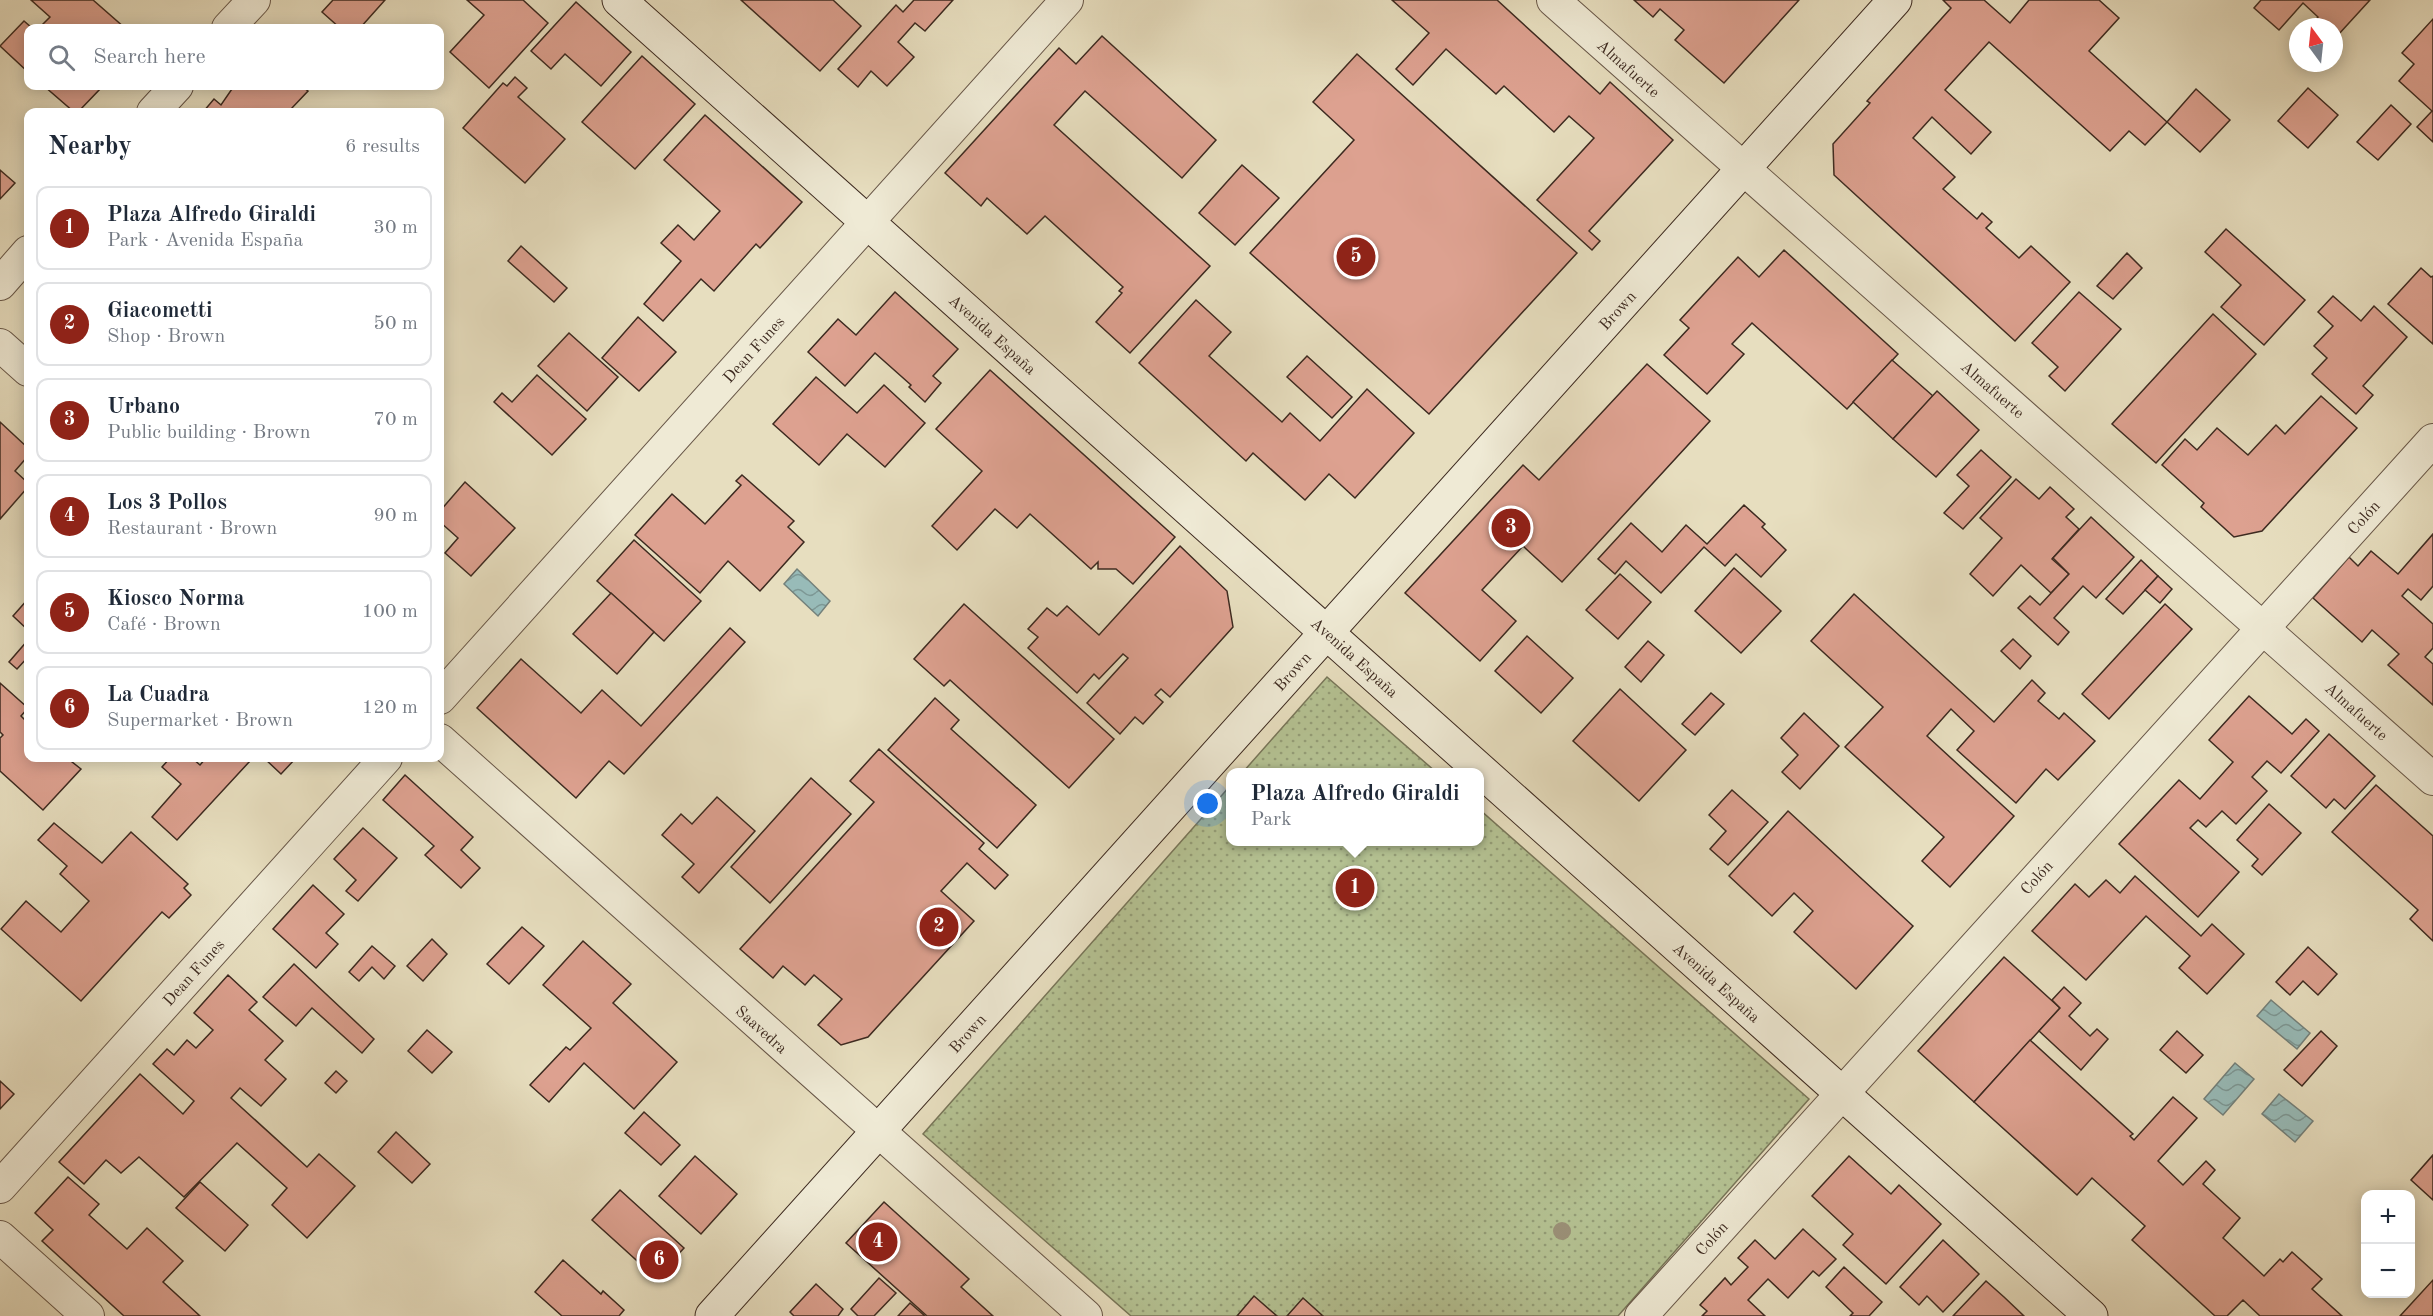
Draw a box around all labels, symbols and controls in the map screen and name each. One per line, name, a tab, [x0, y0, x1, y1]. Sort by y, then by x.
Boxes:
north arrow	[2289, 18, 2343, 72]
search box	[24, 24, 444, 90]
street label: Almafuerte	[1593, 37, 1662, 101]
icon: search	[45, 41, 78, 74]
text: Search here	[93, 46, 206, 68]
text: Nearby	[48, 134, 132, 160]
text: 6 results	[345, 137, 420, 157]
text: Plaza Alfredo Giraldi	[107, 204, 316, 226]
text: 1	[64, 218, 75, 238]
text: 30 m	[373, 218, 418, 238]
text: Park · Avenida España	[107, 231, 303, 251]
pin: 5	[1336, 234, 1376, 280]
street label: Brown	[1597, 289, 1640, 334]
street label: Avenida España	[945, 293, 1038, 379]
text: Giacometti	[107, 300, 212, 322]
text: 2	[64, 314, 75, 334]
text: 50 m	[373, 314, 418, 334]
street label: Dean Funes	[721, 314, 788, 387]
text: Shop · Brown	[107, 327, 225, 347]
street label: Almafuerte	[1957, 359, 2026, 422]
text: Urbano	[107, 396, 180, 418]
text: 3	[64, 410, 75, 430]
text: 70 m	[373, 410, 418, 430]
text: Public building · Brown	[107, 423, 311, 443]
text: Los 3 Pollos	[107, 492, 227, 514]
street label: Colón	[2345, 498, 2384, 538]
text: 4	[64, 506, 75, 526]
text: 90 m	[373, 506, 418, 526]
pin: 3	[1492, 506, 1530, 550]
text: Restaurant · Brown	[107, 519, 277, 539]
text: Kiosco Norma	[107, 588, 245, 610]
text: 5	[64, 602, 75, 622]
text: 100 m	[362, 602, 418, 622]
text: Café · Brown	[107, 615, 221, 635]
street label: Avenida España	[1307, 616, 1400, 702]
street label: Brown	[1272, 650, 1315, 695]
street label: Almafuerte	[2321, 680, 2390, 744]
text: La Cuadra	[107, 684, 209, 706]
text: 6	[64, 698, 75, 718]
text: 120 m	[362, 698, 418, 718]
text: Supermarket · Brown	[107, 711, 293, 731]
popup	[1226, 768, 1484, 846]
text: Plaza Alfredo Giraldi	[1250, 783, 1460, 805]
your location	[1193, 789, 1222, 818]
text: Park	[1250, 810, 1292, 830]
street label: Colón	[2018, 858, 2057, 898]
pin: 1	[1336, 866, 1374, 910]
pin: 2	[920, 904, 958, 950]
street label: Dean Funes	[161, 937, 228, 1010]
street label: Avenida España	[1669, 941, 1762, 1027]
street label: Saavedra	[732, 1003, 790, 1058]
street label: Brown	[947, 1012, 990, 1057]
map controls	[2361, 1190, 2415, 1298]
button: +	[2361, 1190, 2415, 1244]
street label: Colón	[1693, 1219, 1732, 1259]
pin: 4	[858, 1220, 898, 1264]
pin: 6	[640, 1238, 678, 1282]
button: −	[2361, 1244, 2415, 1298]

